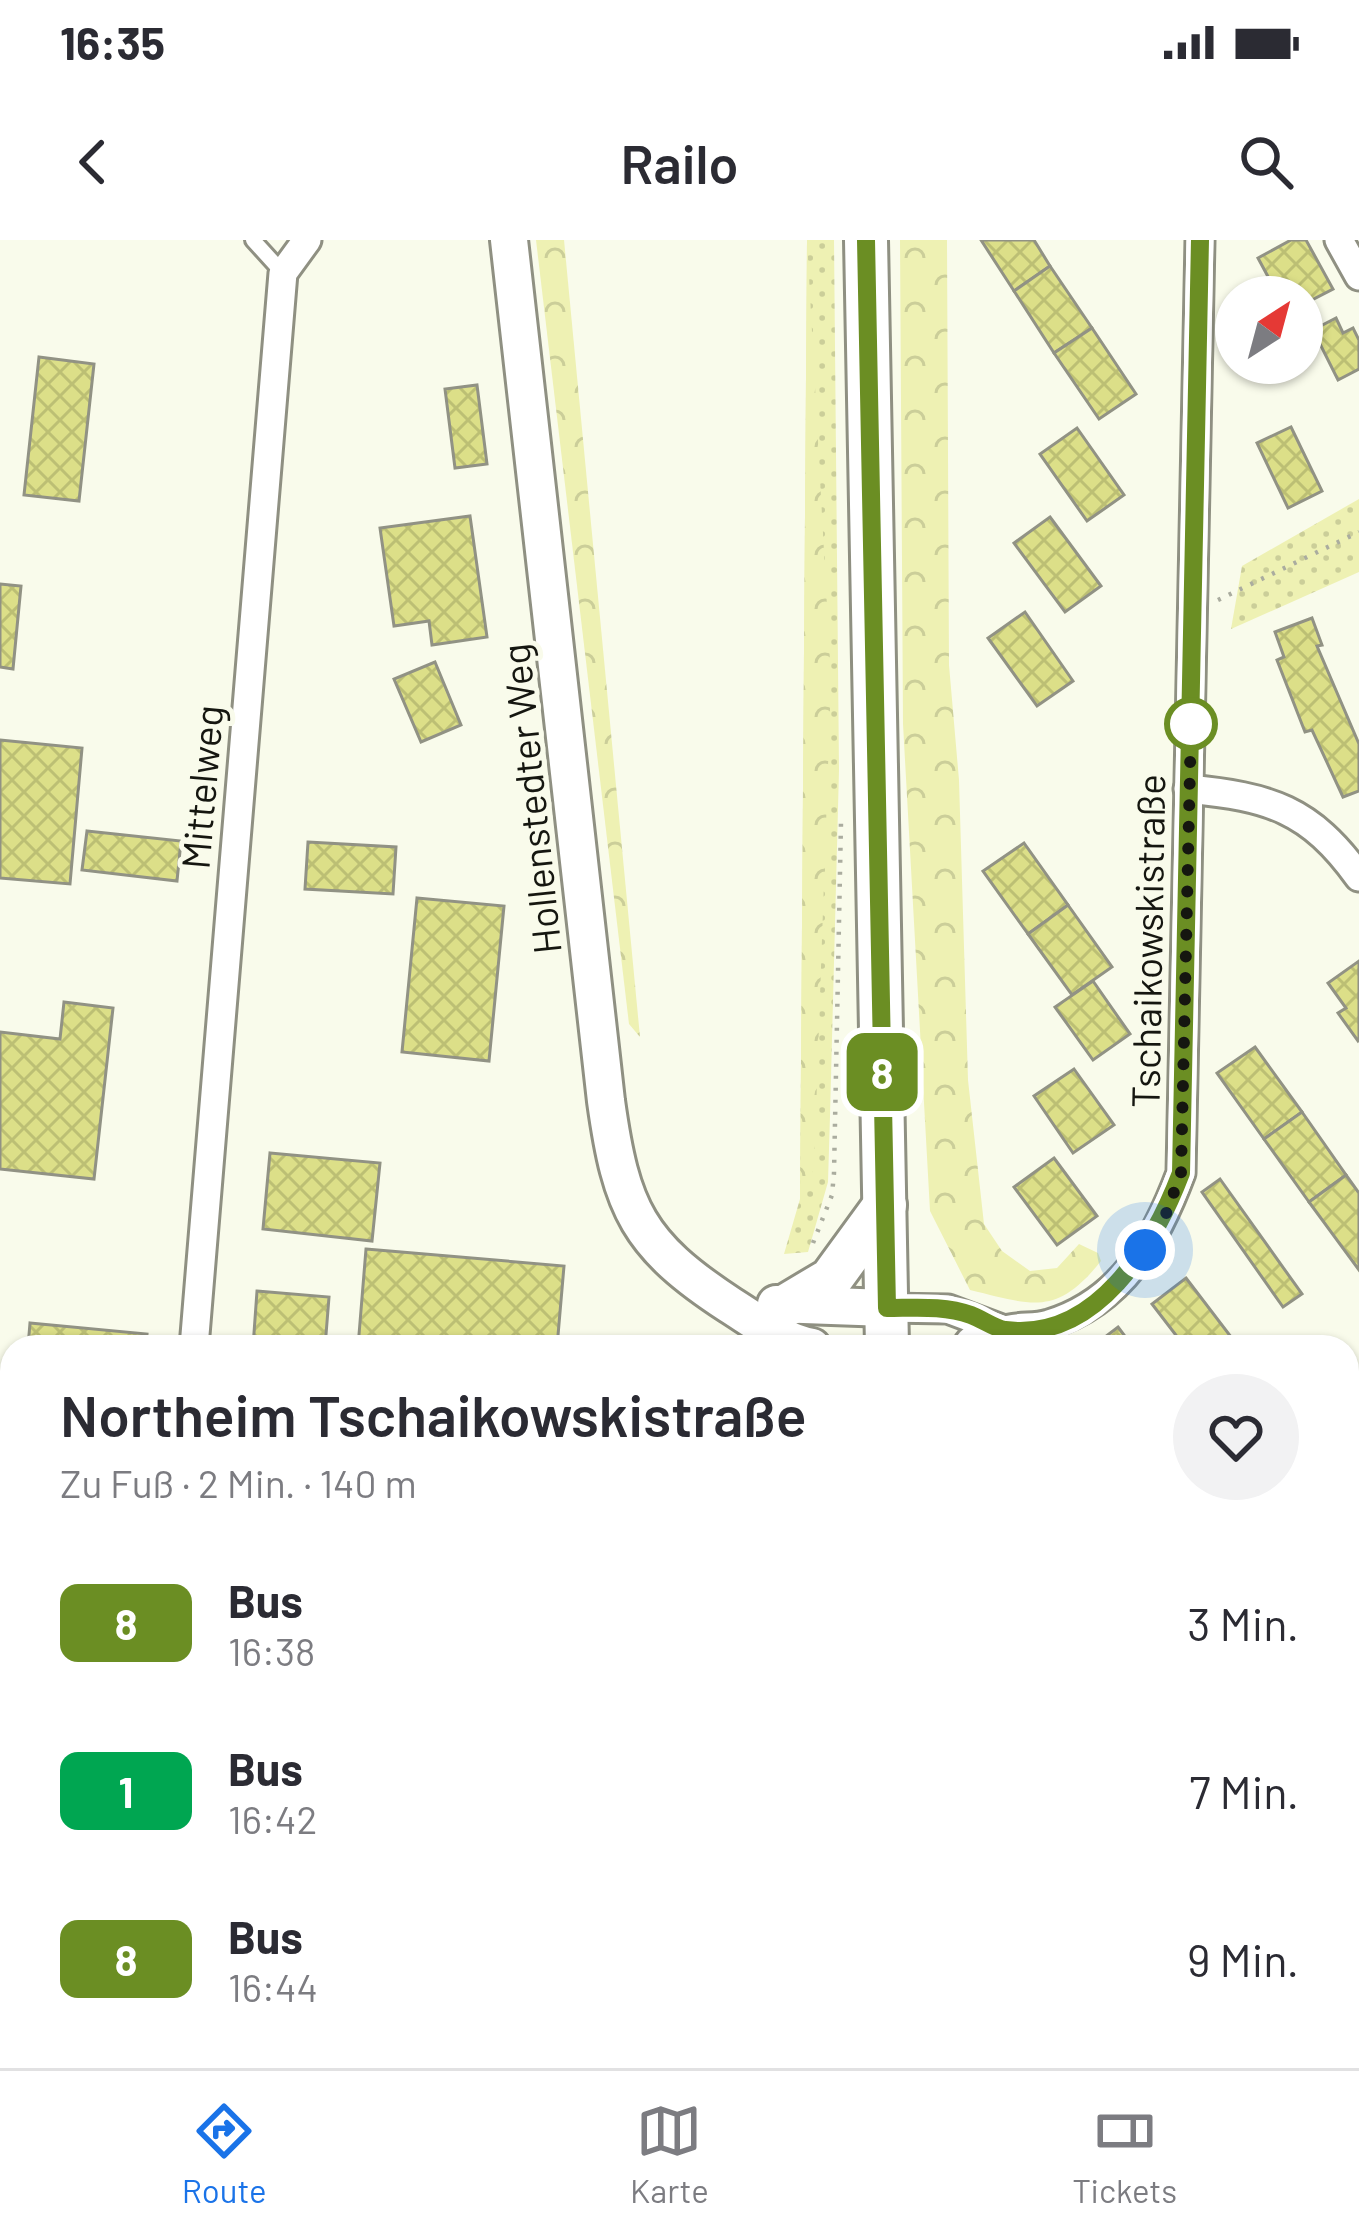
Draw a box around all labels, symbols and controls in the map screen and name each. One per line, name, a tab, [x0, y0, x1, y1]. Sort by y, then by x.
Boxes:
text: 16:35	[60, 15, 165, 69]
icon: back	[60, 129, 126, 195]
icon: search	[1233, 129, 1299, 195]
text: Railo	[621, 130, 739, 195]
north arrow	[1215, 276, 1323, 384]
map controls	[1215, 276, 1323, 384]
street label: Hollenstedter Weg	[490, 642, 570, 956]
unlabelled marker	[1166, 699, 1216, 749]
street label: Mittelweg	[170, 703, 232, 871]
street label: Tschaikowskistraße	[1121, 774, 1173, 1108]
line badge: 8	[843, 1033, 921, 1111]
text: 8	[871, 1047, 893, 1097]
your location	[1115, 1220, 1175, 1280]
button: heart	[1173, 1374, 1299, 1500]
text: Northeim Tschaikowskistraße	[60, 1380, 807, 1448]
text: Zu Fuß · 2 Min. · 140 m	[60, 1459, 417, 1506]
text: Bus	[228, 1573, 303, 1627]
text: 3 Min.	[1187, 1596, 1299, 1650]
text: 8	[115, 1598, 137, 1648]
text: 16:38	[228, 1627, 315, 1674]
text: Bus	[228, 1741, 303, 1795]
text: 7 Min.	[1189, 1764, 1299, 1818]
text: 1	[119, 1766, 133, 1816]
text: 16:42	[228, 1795, 317, 1842]
text: Bus	[228, 1909, 303, 1963]
text: 9 Min.	[1187, 1932, 1299, 1986]
text: 8	[115, 1934, 137, 1984]
text: 16:44	[228, 1963, 318, 2010]
tab: Route	[182, 2098, 267, 2210]
tab: Karte	[630, 2098, 709, 2210]
tab: Tickets	[1072, 2098, 1177, 2210]

